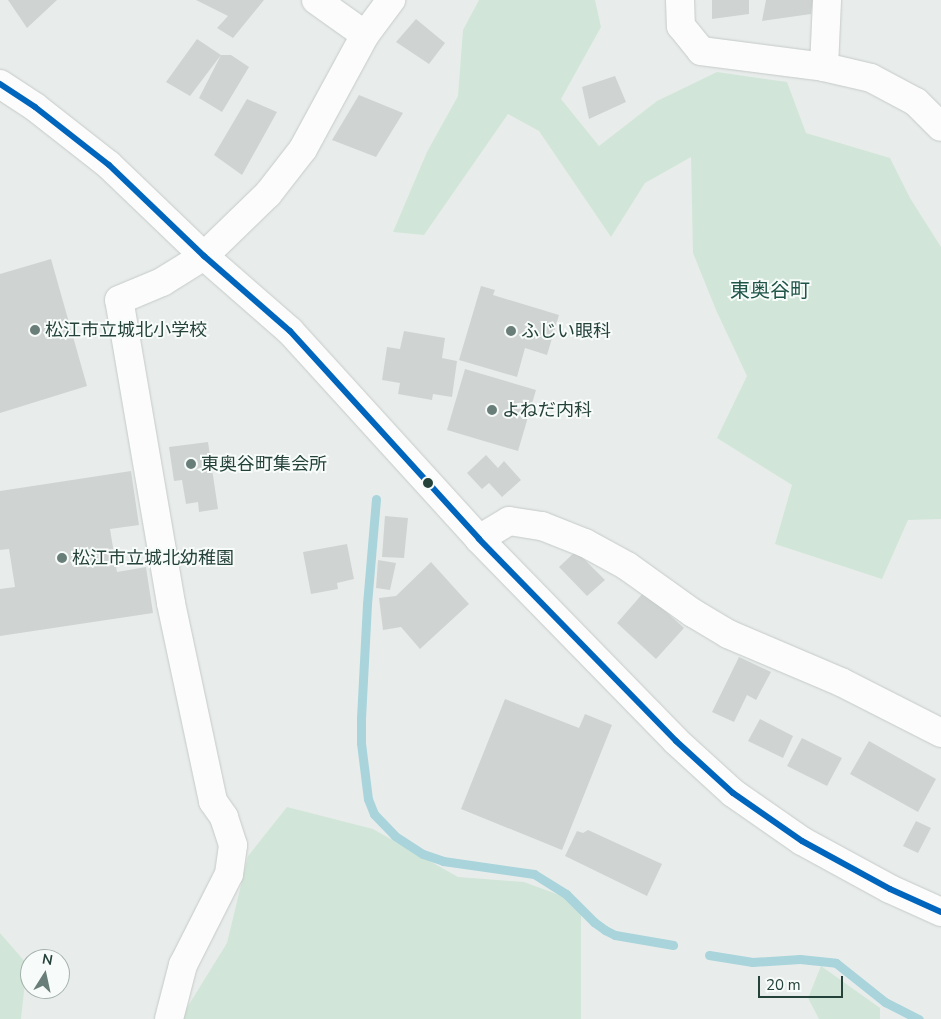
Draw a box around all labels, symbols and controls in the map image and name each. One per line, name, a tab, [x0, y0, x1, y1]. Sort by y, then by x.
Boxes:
district label: 東奥谷町	[730, 278, 810, 302]
place label: 松江市立城北小学校	[45, 319, 207, 341]
place label: ふじい眼科	[521, 320, 611, 342]
marker: 松江市立城北小学校	[29, 324, 41, 336]
marker: ふじい眼科	[505, 325, 517, 337]
place label: よねだ内科	[502, 399, 592, 421]
marker: よねだ内科	[486, 404, 498, 416]
place label: 東奥谷町集会所	[201, 453, 327, 475]
marker: 東奥谷町集会所	[185, 458, 197, 470]
unlabelled marker	[423, 478, 433, 488]
place label: 松江市立城北幼稚園	[72, 547, 234, 569]
marker: 松江市立城北幼稚園	[56, 552, 68, 564]
north arrow	[20, 949, 70, 999]
text: N	[41, 949, 54, 970]
scale bar	[761, 966, 846, 998]
text: 20 m	[766, 975, 801, 995]

